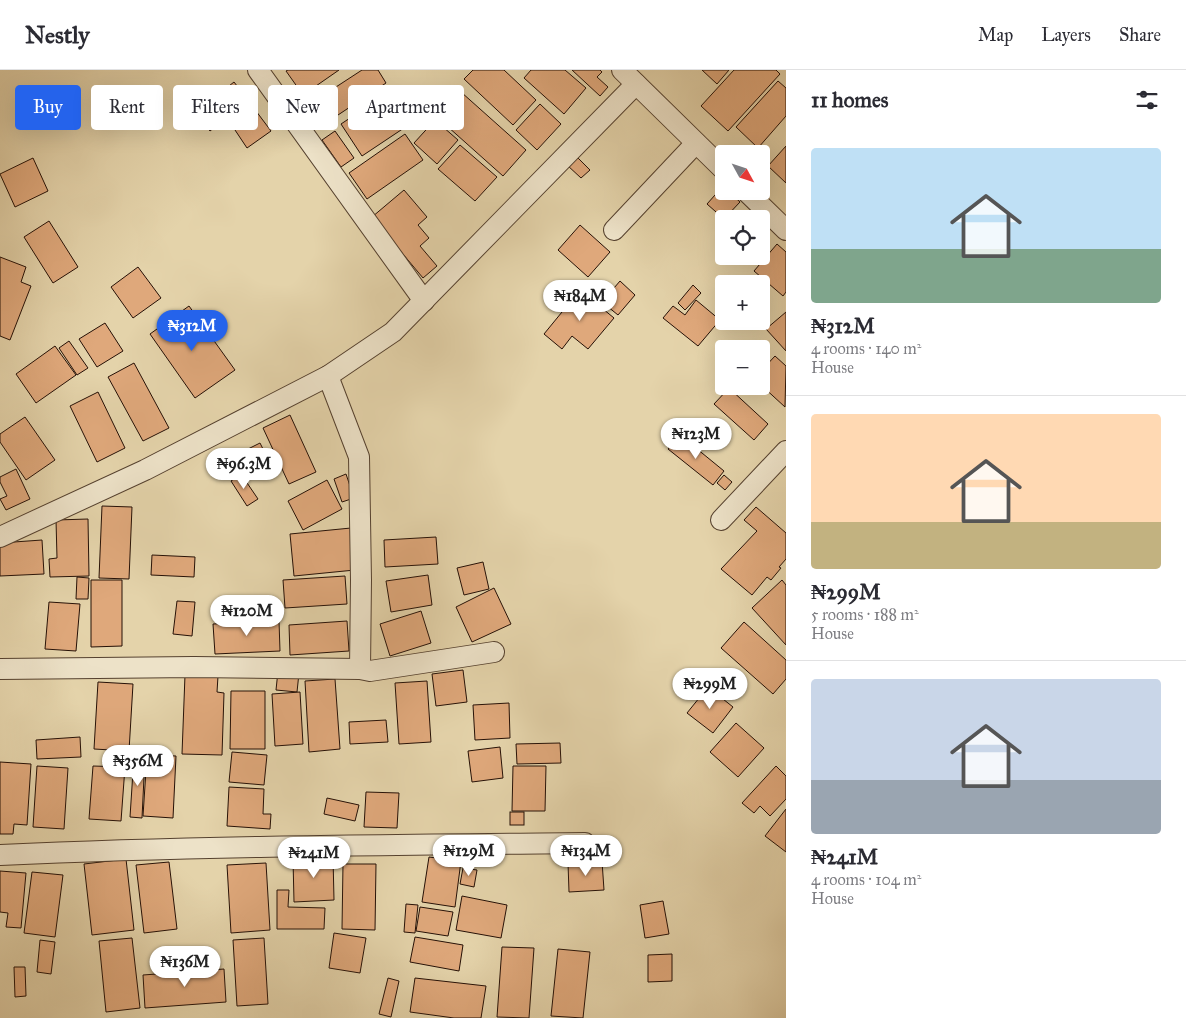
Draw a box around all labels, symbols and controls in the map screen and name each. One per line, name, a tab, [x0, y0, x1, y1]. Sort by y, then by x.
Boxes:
text: Nestly	[25, 20, 90, 50]
text: Map	[978, 24, 1013, 46]
text: Layers	[1041, 24, 1091, 46]
text: Share	[1119, 24, 1161, 46]
chip: Buy	[15, 85, 81, 130]
chip: Rent	[91, 85, 163, 130]
chip: Filters	[173, 85, 258, 130]
chip: New	[268, 85, 338, 130]
chip: Apartment	[348, 85, 464, 130]
icon: filters	[1133, 86, 1161, 114]
text: 11 homes	[811, 87, 888, 113]
north arrow	[715, 145, 770, 200]
map controls	[715, 145, 770, 395]
icon: home	[941, 181, 1031, 271]
button: locate	[715, 210, 770, 265]
button: +	[715, 275, 770, 330]
pin: ₦184M	[545, 280, 615, 322]
text: ₦184M	[554, 286, 606, 305]
pin: ₦312M	[157, 310, 227, 352]
text: ₦312M	[811, 313, 875, 339]
text: ₦312M	[168, 316, 216, 335]
text: 4 rooms · 140 m²	[811, 339, 921, 358]
button: −	[715, 340, 770, 395]
text: House	[811, 358, 854, 377]
pin: ₦123M	[661, 418, 731, 460]
text: ₦123M	[672, 424, 720, 443]
icon: home	[941, 446, 1031, 536]
pin: ₦96.3M	[203, 448, 285, 490]
text: ₦96.3M	[217, 454, 271, 473]
text: ₦299M	[811, 579, 881, 605]
pin: ₦120M	[212, 594, 282, 637]
text: ₦120M	[221, 601, 273, 620]
text: 5 rooms · 188 m²	[811, 605, 919, 624]
text: House	[811, 624, 854, 643]
pin: ₦299M	[675, 668, 745, 710]
text: ₦299M	[683, 674, 737, 693]
icon: home	[941, 711, 1031, 801]
pin: ₦356M	[103, 744, 173, 787]
text: ₦356M	[113, 751, 163, 770]
pin: ₦129M	[434, 834, 504, 877]
pin: ₦134M	[551, 834, 621, 877]
pin: ₦241M	[279, 836, 349, 879]
text: ₦129M	[444, 841, 494, 860]
text: ₦134M	[561, 841, 611, 860]
text: ₦241M	[288, 843, 340, 862]
text: ₦241M	[811, 844, 878, 870]
text: 4 rooms · 104 m²	[811, 870, 921, 889]
text: House	[811, 889, 854, 908]
pin: ₦136M	[150, 946, 220, 988]
text: ₦136M	[161, 952, 209, 971]

